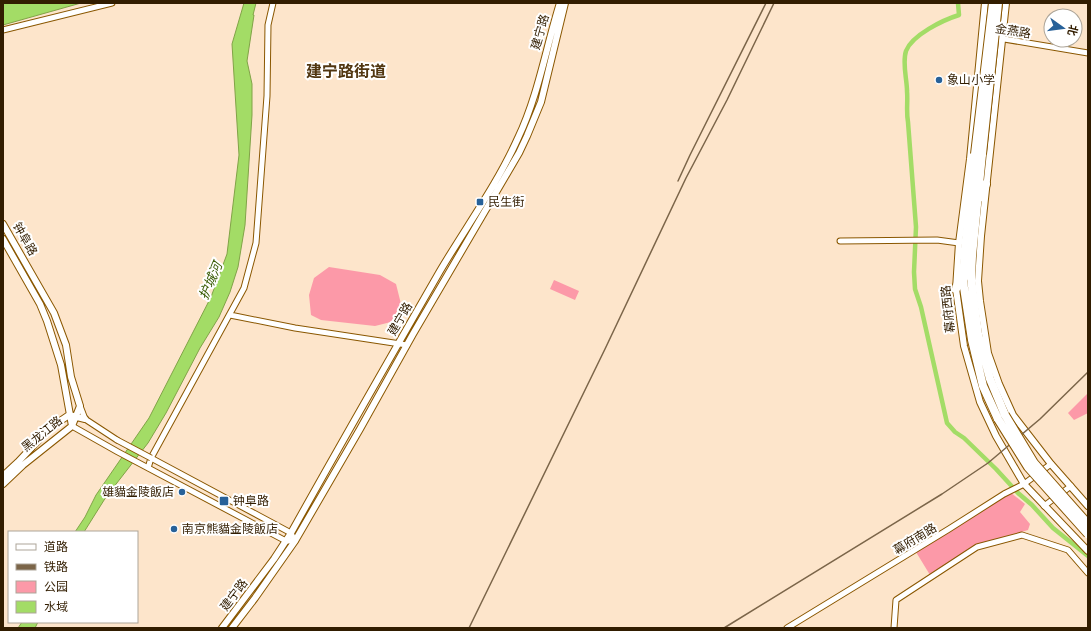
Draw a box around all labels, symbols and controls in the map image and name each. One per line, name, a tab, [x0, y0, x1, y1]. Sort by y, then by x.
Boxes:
north arrow	[1043, 8, 1083, 48]
street label: 建宁路	[527, 12, 553, 52]
street label: 金燕路	[994, 20, 1032, 42]
text: 北	[1064, 23, 1081, 37]
district label: 建宁路街道	[306, 61, 386, 83]
place label: 象山小学	[947, 72, 995, 88]
marker: 象山小学	[934, 75, 944, 85]
place label: 民生街	[488, 194, 524, 210]
marker: 民生街	[475, 197, 485, 207]
street label: 钟阜路	[9, 219, 41, 259]
water label: 护城河	[195, 257, 228, 302]
street label: 幕府西路	[938, 284, 958, 334]
street label: 建宁路	[384, 299, 416, 339]
street label: 黑龙江路	[18, 413, 66, 455]
place label: 雄貓金陵飯店	[102, 484, 174, 500]
marker: 雄貓金陵飯店	[177, 487, 187, 497]
place label: 钟阜路	[233, 493, 269, 509]
marker: 钟阜路	[218, 495, 230, 507]
street label: 幕府南路	[890, 520, 940, 558]
place label: 南京熊貓金陵飯店	[182, 521, 278, 537]
marker: 南京熊貓金陵飯店	[169, 524, 179, 534]
legend	[8, 531, 138, 623]
text: 道路	[44, 539, 68, 555]
text: 铁路	[44, 559, 68, 575]
street label: 建宁路	[217, 576, 251, 614]
text: 公园	[44, 579, 68, 595]
text: 水域	[44, 599, 68, 615]

